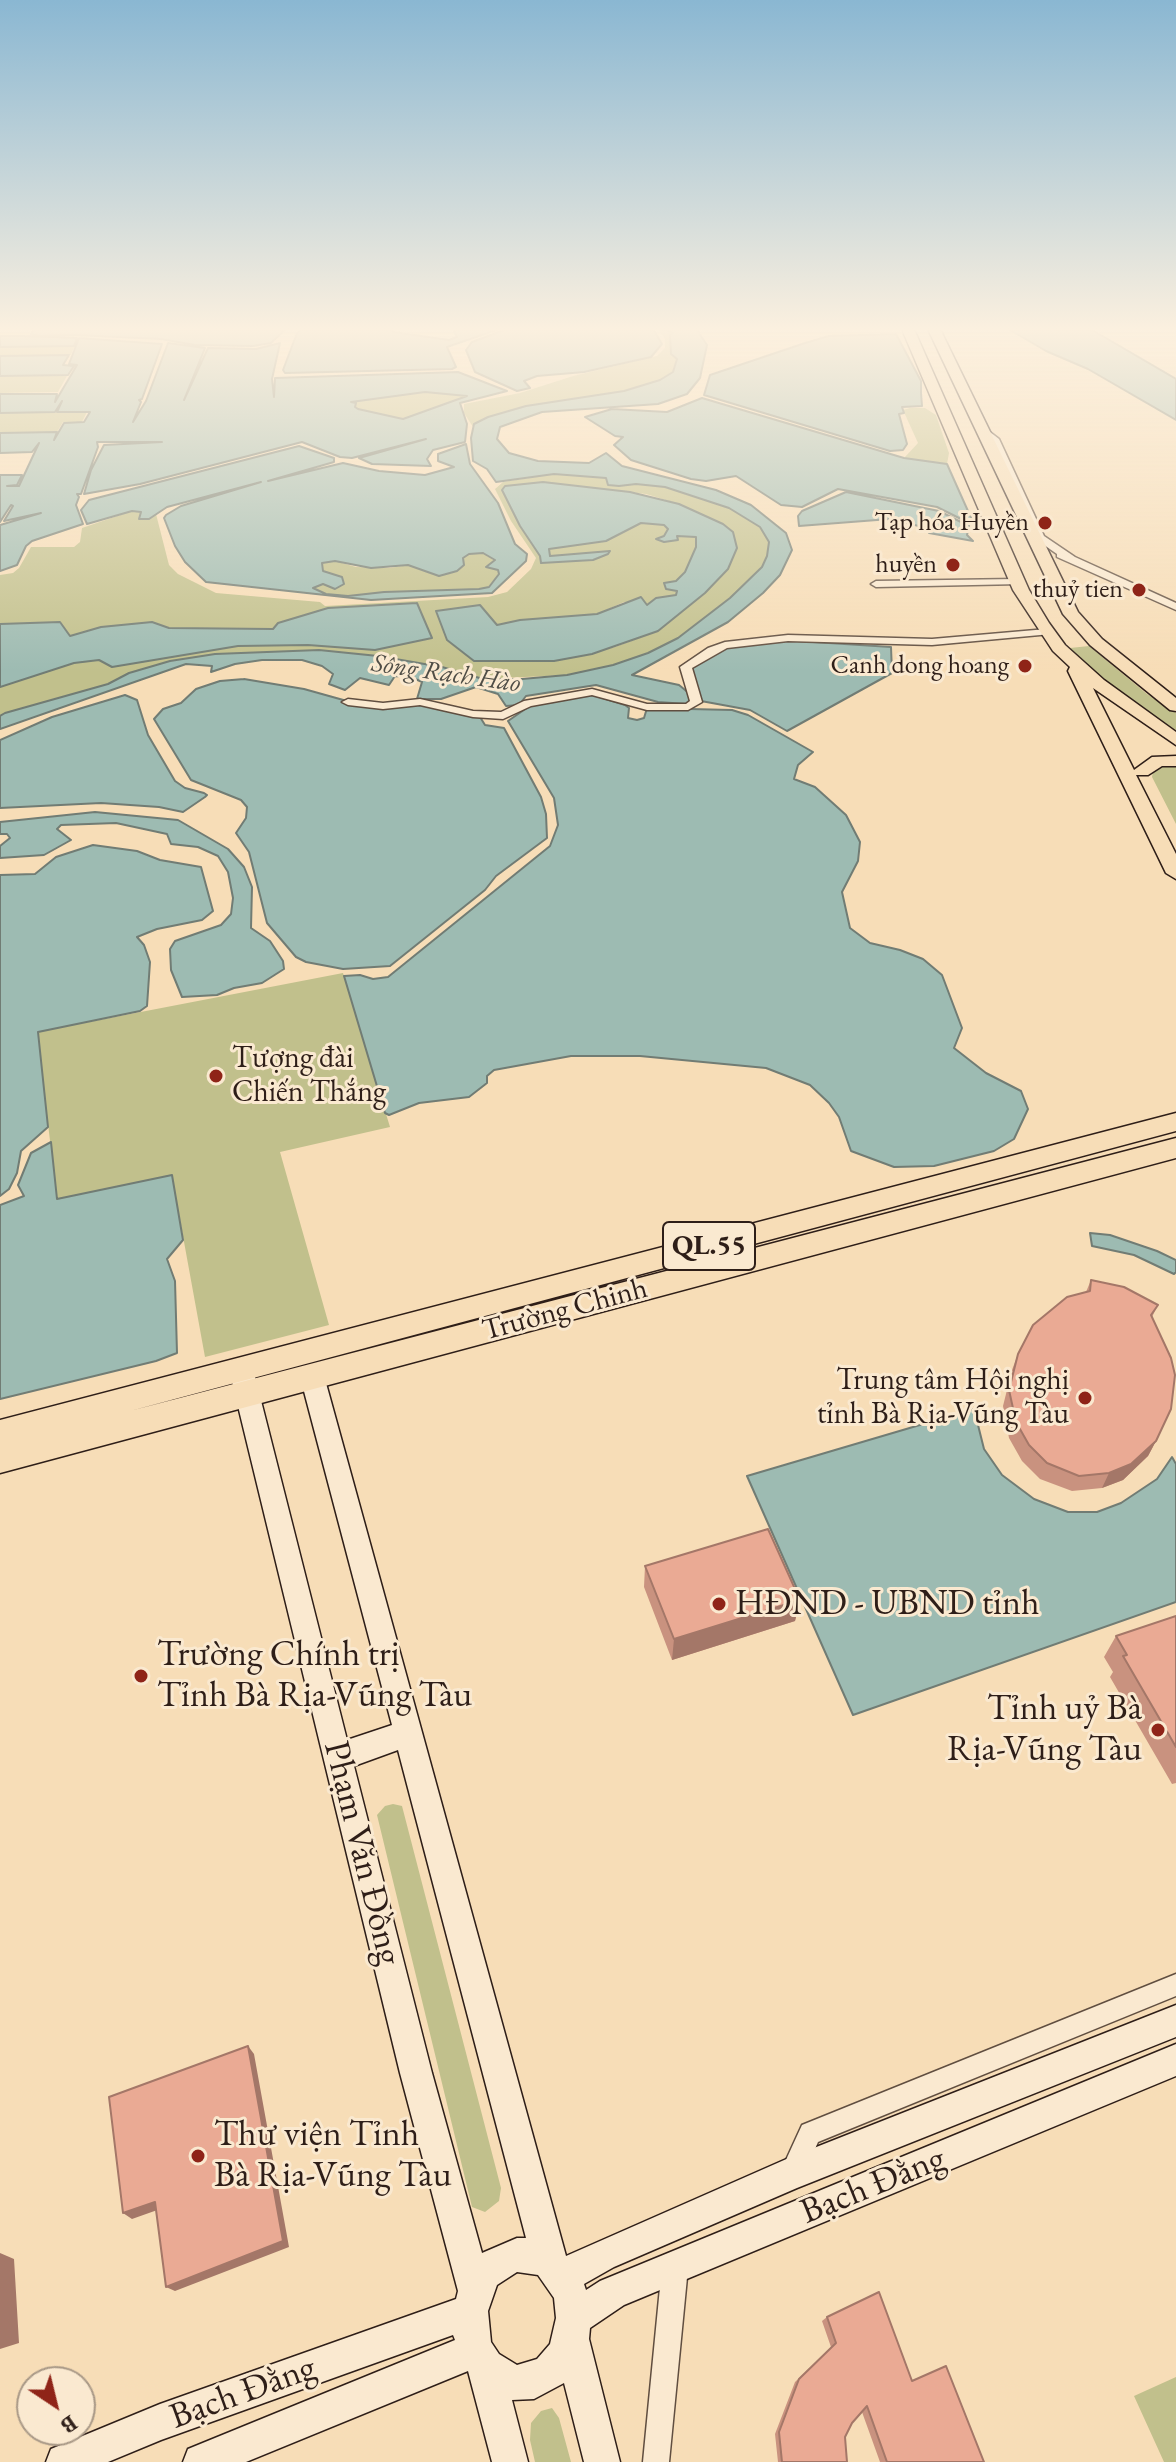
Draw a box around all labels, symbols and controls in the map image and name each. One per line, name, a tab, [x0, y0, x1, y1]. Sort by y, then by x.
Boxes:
place label: Tạp hóa Huyền	[875, 507, 1029, 539]
marker: Tạp hóa Huyền	[1036, 514, 1054, 532]
place label: huyền	[875, 549, 937, 581]
marker: huyền	[944, 556, 962, 574]
place label: thuỷ tien	[1033, 574, 1123, 606]
marker: thuỷ tien	[1130, 581, 1148, 599]
water label: Sông Rạch Hào	[370, 648, 522, 700]
place label: Canh dong hoang	[830, 650, 1009, 682]
marker: Canh dong hoang	[1016, 657, 1034, 675]
place label: Tượng đài Chiến Thắng	[232, 1041, 386, 1112]
marker: Tượng đài Chiến Thắng	[207, 1067, 225, 1085]
road number: QL.55	[663, 1222, 755, 1270]
street label: Trường Chinh	[479, 1271, 651, 1349]
place label: Trung tâm Hội nghị tỉnh Bà Rịa-Vũng Tàu	[817, 1363, 1069, 1434]
marker: Trung tâm Hội nghị tỉnh Bà Rịa-Vũng Tàu	[1076, 1389, 1094, 1407]
place label: HĐND - UBND tỉnh	[735, 1582, 1039, 1626]
marker: HĐND - UBND tỉnh	[710, 1595, 728, 1613]
place label: Trường Chính trị Tỉnh Bà Rịa-Vũng Tàu	[157, 1633, 472, 1718]
marker: Trường Chính trị Tỉnh Bà Rịa-Vũng Tàu	[132, 1667, 150, 1685]
place label: Tỉnh uỷ Bà Rịa-Vũng Tàu	[947, 1687, 1142, 1772]
marker: Tỉnh uỷ Bà Rịa-Vũng Tàu	[1149, 1721, 1167, 1739]
street label: Phạm Văn Đồng	[313, 1737, 411, 1969]
place label: Thư viện Tỉnh Bà Rịa-Vũng Tàu	[214, 2113, 452, 2198]
street label: Bạch Đằng	[794, 2137, 952, 2235]
marker: Thư viện Tỉnh Bà Rịa-Vũng Tàu	[189, 2147, 207, 2165]
street label: Bạch Đằng	[164, 2347, 322, 2439]
north arrow	[16, 2366, 96, 2446]
text: B	[55, 2409, 83, 2440]

